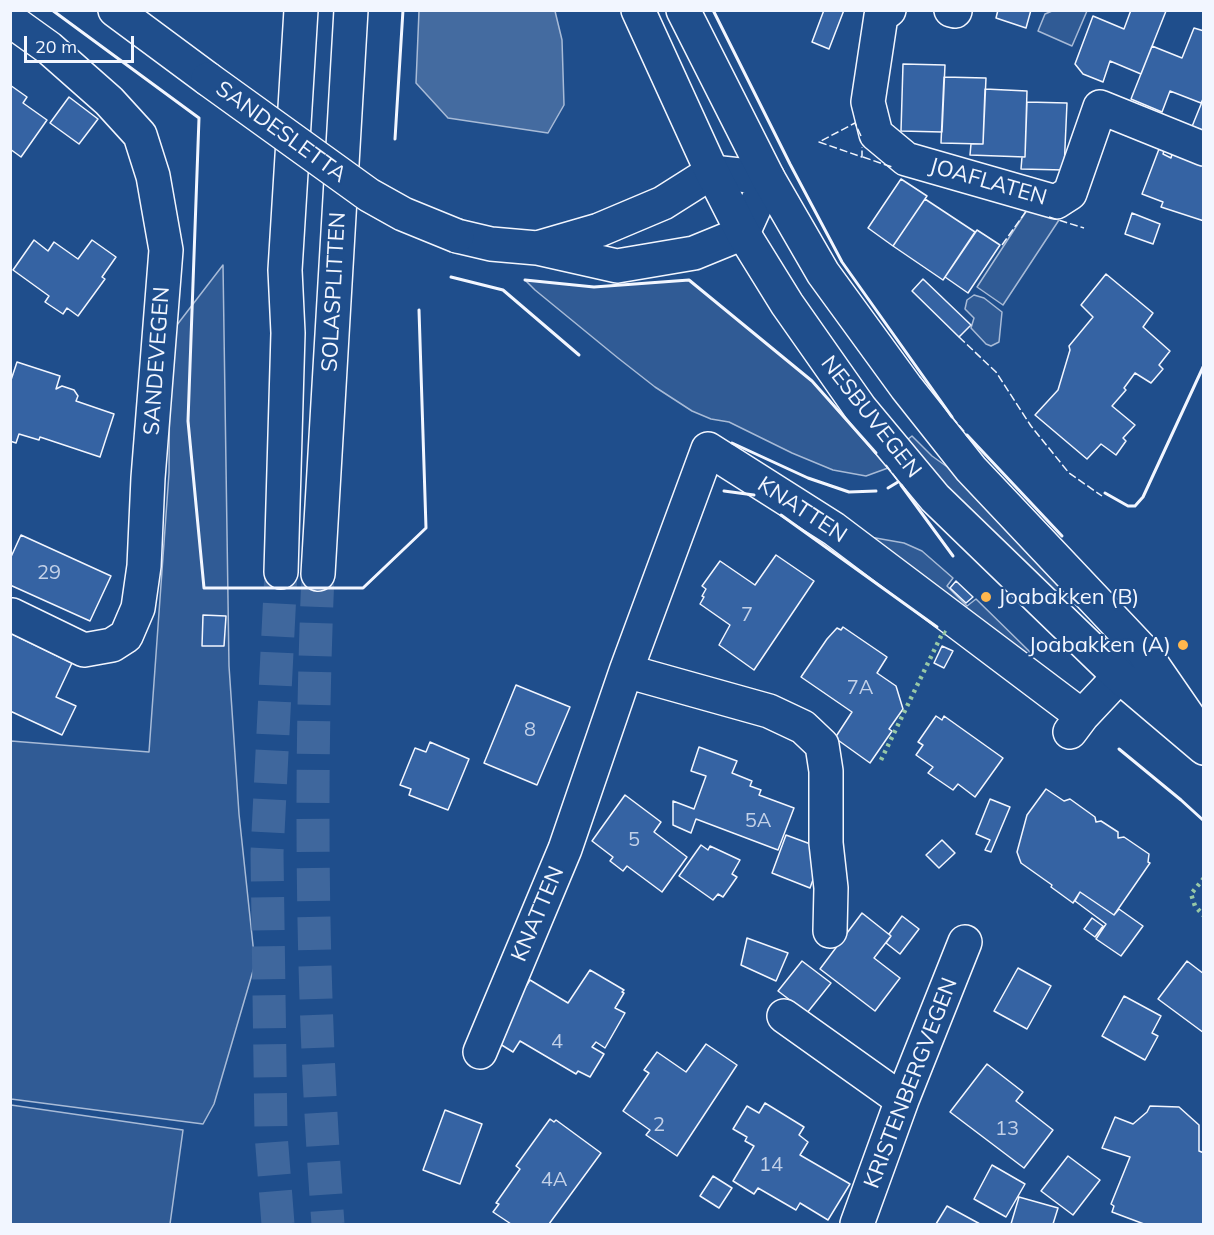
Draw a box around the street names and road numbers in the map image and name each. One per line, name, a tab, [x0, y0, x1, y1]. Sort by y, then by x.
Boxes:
street label: SANDESLETTA	[211, 76, 351, 188]
street label: JOAFLATEN	[926, 153, 1050, 211]
street label: SOLASPLITTEN	[317, 211, 351, 373]
street label: SANDEVEGEN	[139, 286, 175, 436]
street label: NESBUVEGEN	[815, 351, 927, 483]
street label: KNATTEN	[752, 471, 852, 549]
street label: KNATTEN	[506, 862, 570, 966]
street label: KRISTENBERGVEGEN	[859, 974, 963, 1192]

